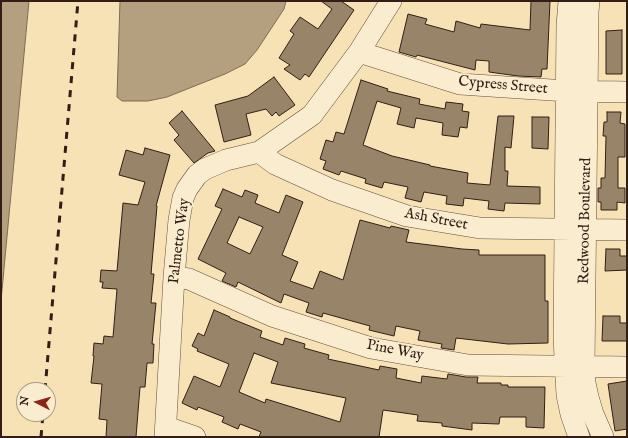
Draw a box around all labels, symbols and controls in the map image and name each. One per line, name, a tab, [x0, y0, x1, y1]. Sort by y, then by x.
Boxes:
street label: Cypress Street	[458, 73, 548, 99]
street label: Redwood Boulevard	[576, 158, 596, 284]
street label: Palmetto Way	[166, 197, 194, 285]
street label: Ash Street	[403, 205, 469, 235]
street label: Pine Way	[365, 337, 425, 365]
north arrow	[16, 382, 56, 422]
text: N	[18, 395, 33, 406]

